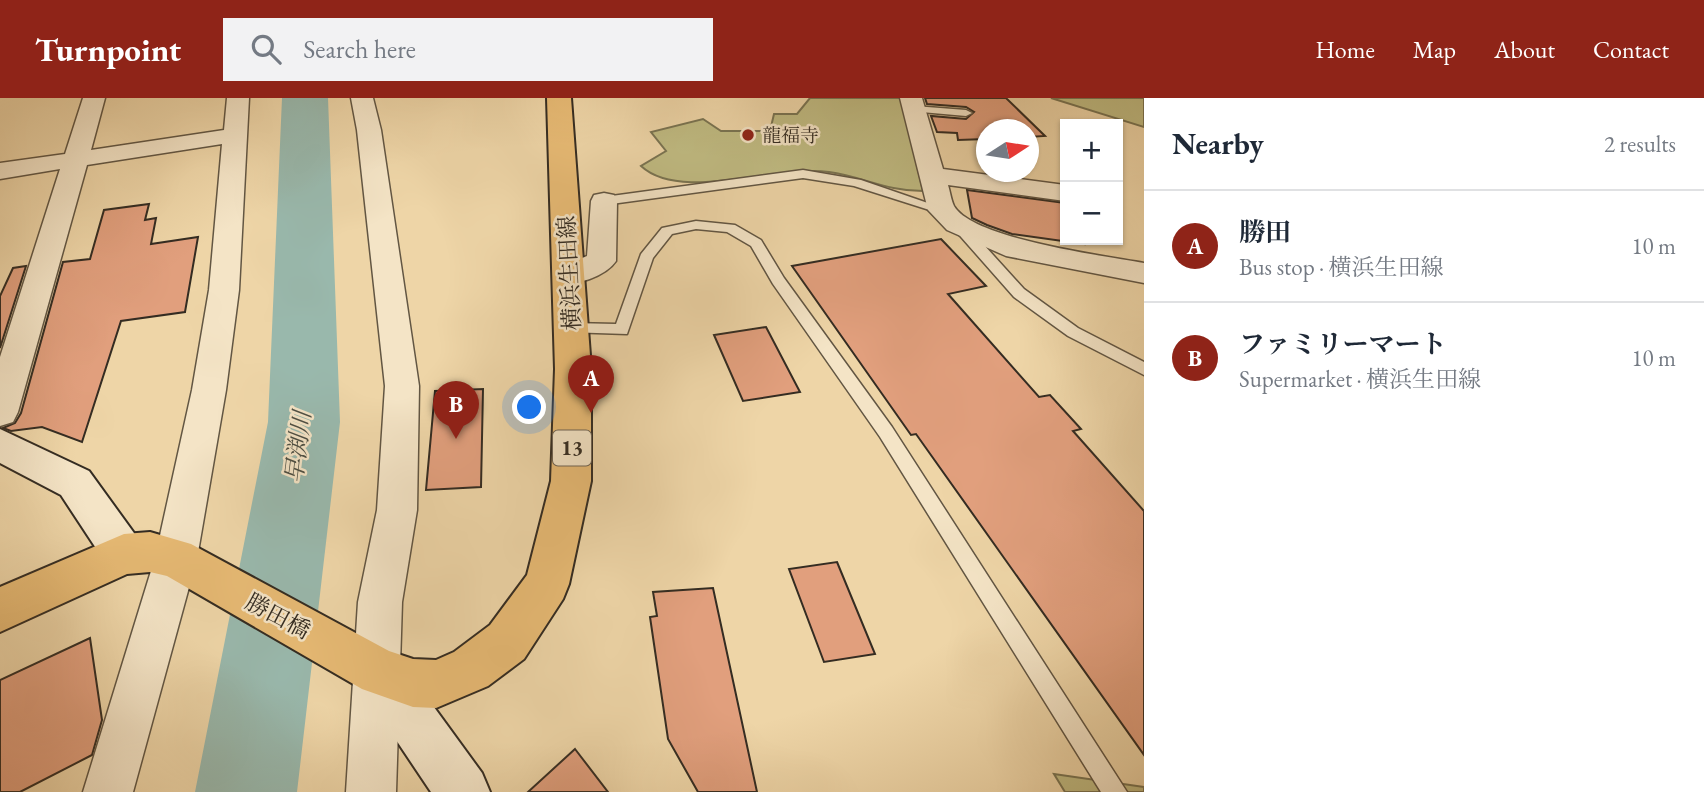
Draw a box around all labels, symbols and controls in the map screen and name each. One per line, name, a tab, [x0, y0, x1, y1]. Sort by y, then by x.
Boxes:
search box	[223, 18, 713, 81]
text: Turnpoint	[35, 28, 181, 71]
icon: search	[247, 30, 285, 68]
text: Search here	[303, 32, 416, 66]
text: Home	[1315, 34, 1375, 65]
text: Map	[1413, 34, 1456, 65]
text: About	[1494, 34, 1555, 65]
text: Contact	[1593, 34, 1669, 65]
north arrow	[976, 119, 1039, 182]
map controls	[1060, 119, 1123, 245]
button: +	[1060, 119, 1123, 182]
place label: 龍福寺	[762, 123, 819, 148]
text: Nearby	[1172, 124, 1264, 163]
marker: 龍福寺	[740, 127, 756, 143]
text: 2 results	[1604, 129, 1676, 159]
button: −	[1060, 182, 1123, 245]
street label: 横浜生田線	[551, 215, 587, 331]
text: 勝田	[1239, 215, 1291, 249]
text: A	[1187, 231, 1203, 261]
text: 10 m	[1631, 231, 1676, 261]
text: Bus stop · 横浜生田線	[1239, 252, 1443, 282]
text: ファミリーマート	[1239, 327, 1446, 361]
text: B	[1188, 343, 1202, 373]
text: 10 m	[1631, 343, 1676, 373]
pin: A	[568, 355, 614, 413]
text: Supermarket · 横浜生田線	[1239, 364, 1481, 394]
pin: B	[433, 381, 479, 439]
your location	[512, 390, 546, 424]
water label: 早渕川	[278, 406, 318, 485]
road number: 13	[553, 430, 591, 466]
street label: 勝田橋	[240, 587, 316, 645]

